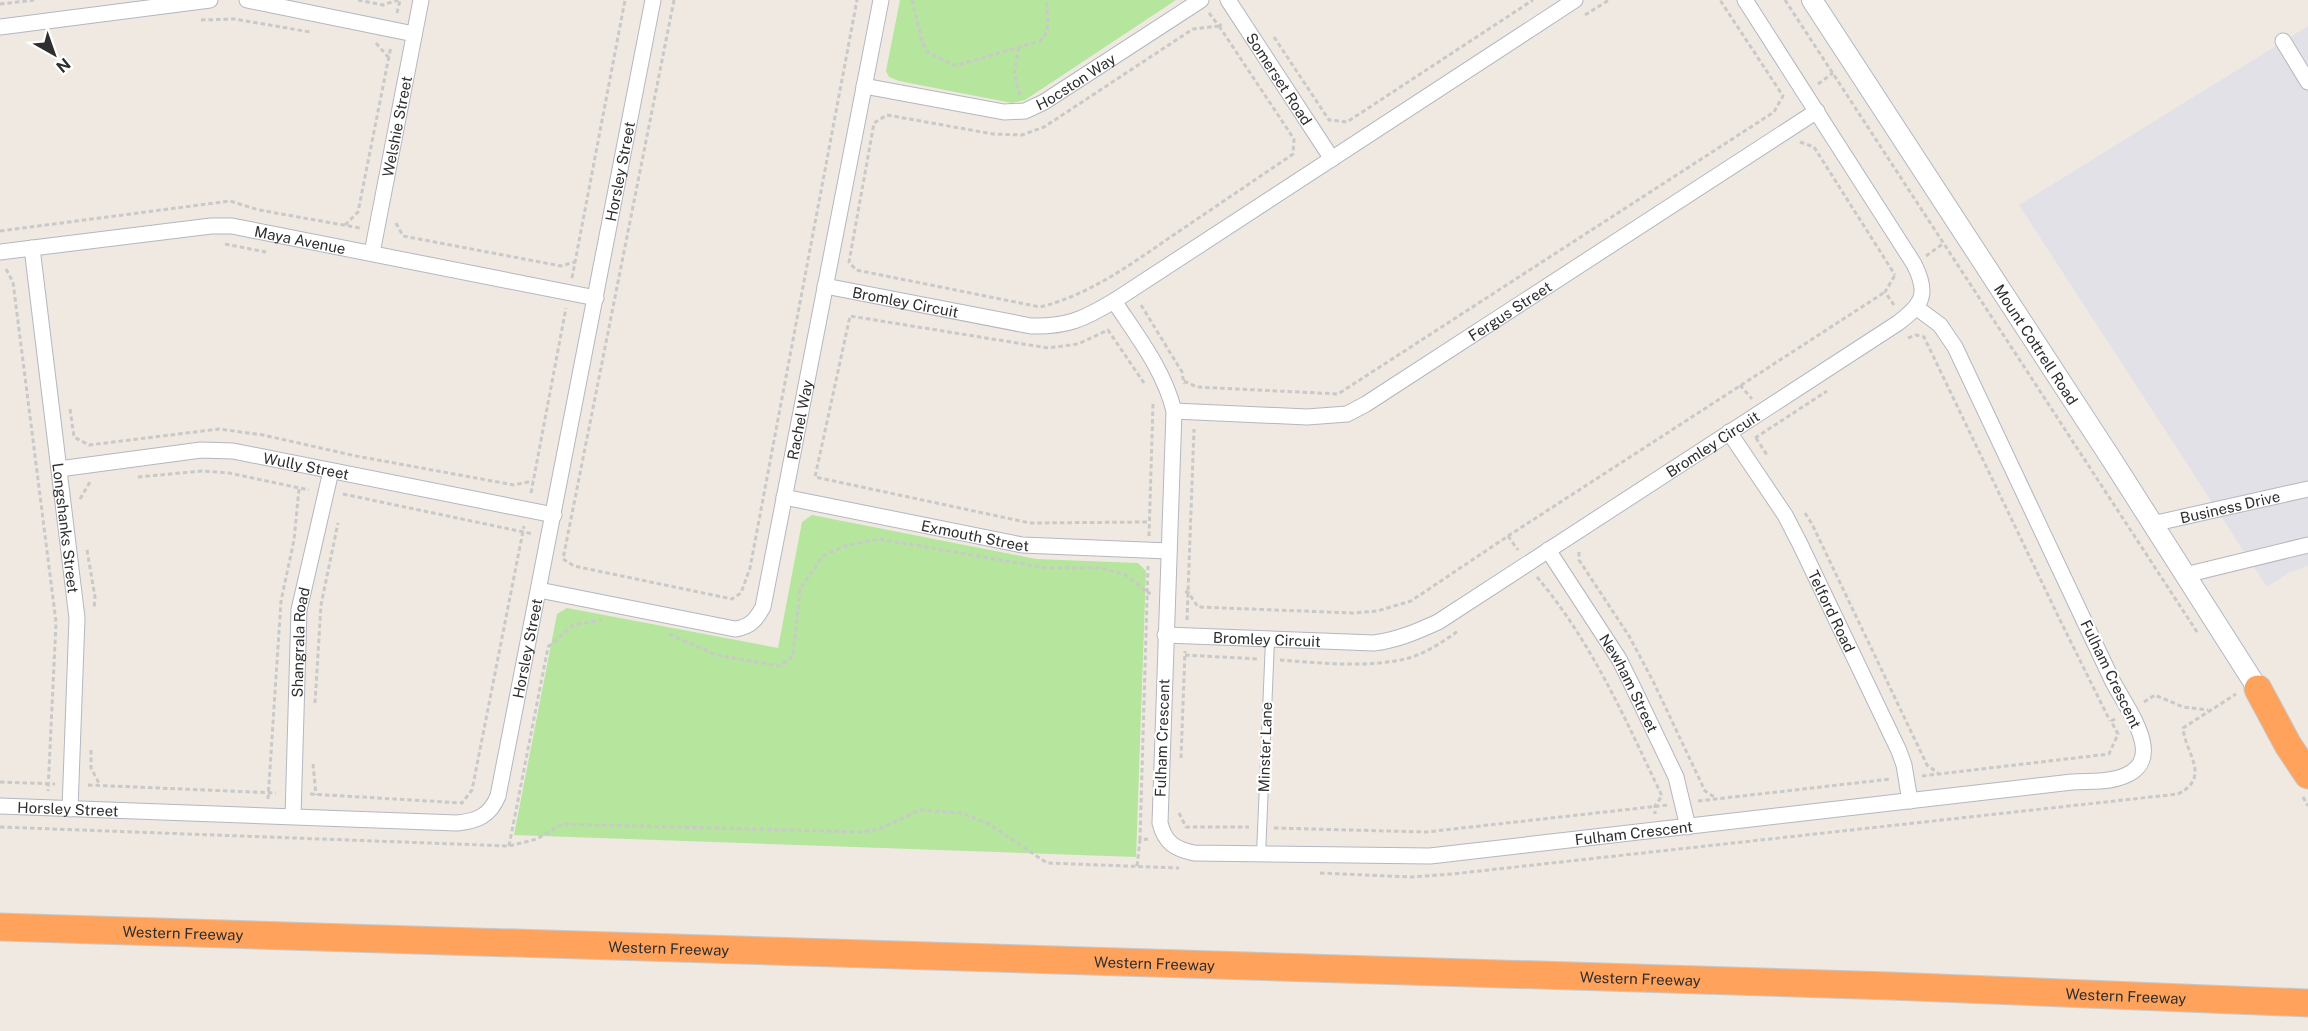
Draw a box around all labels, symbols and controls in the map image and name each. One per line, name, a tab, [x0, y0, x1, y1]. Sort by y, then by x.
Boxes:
north arrow	[24, 24, 84, 84]
street label: Somerset Road	[1243, 29, 1316, 128]
street label: Hocston Way	[1033, 50, 1118, 113]
text: N	[52, 54, 74, 76]
street label: Welshie Street	[378, 74, 415, 178]
street label: Horsley Street	[602, 120, 638, 223]
street label: Maya Avenue	[253, 222, 347, 257]
street label: Fergus Street	[1465, 277, 1555, 344]
street label: Mount Cottrell Road	[1991, 281, 2082, 408]
street label: Bromley Circuit	[851, 283, 960, 320]
street label: Rachel Way	[783, 378, 815, 461]
street label: Bromley Circuit	[1662, 407, 1762, 480]
street label: Wully Street	[262, 449, 351, 483]
street label: Longshanks Street	[50, 462, 82, 594]
street label: Business Drive	[2178, 487, 2282, 526]
street label: Exmouth Street	[920, 516, 1030, 554]
street label: Telford Road	[1805, 567, 1859, 655]
street label: Shangrala Road	[288, 585, 313, 698]
street label: Horsley Street	[509, 597, 545, 700]
street label: Fulham Crescent	[2077, 617, 2145, 731]
street label: Bromley Circuit	[1213, 628, 1321, 649]
street label: Newham Street	[1596, 631, 1662, 735]
street label: Fulham Crescent	[1151, 678, 1173, 797]
street label: Minster Lane	[1255, 701, 1275, 793]
street label: Horsley Street	[17, 798, 119, 819]
street label: Fulham Crescent	[1574, 817, 1694, 848]
street label: Western Freeway	[122, 922, 244, 943]
street label: Western Freeway	[608, 937, 729, 958]
street label: Western Freeway	[1094, 953, 1215, 973]
street label: Western Freeway	[1579, 968, 1701, 989]
street label: Western Freeway	[2065, 985, 2187, 1007]

